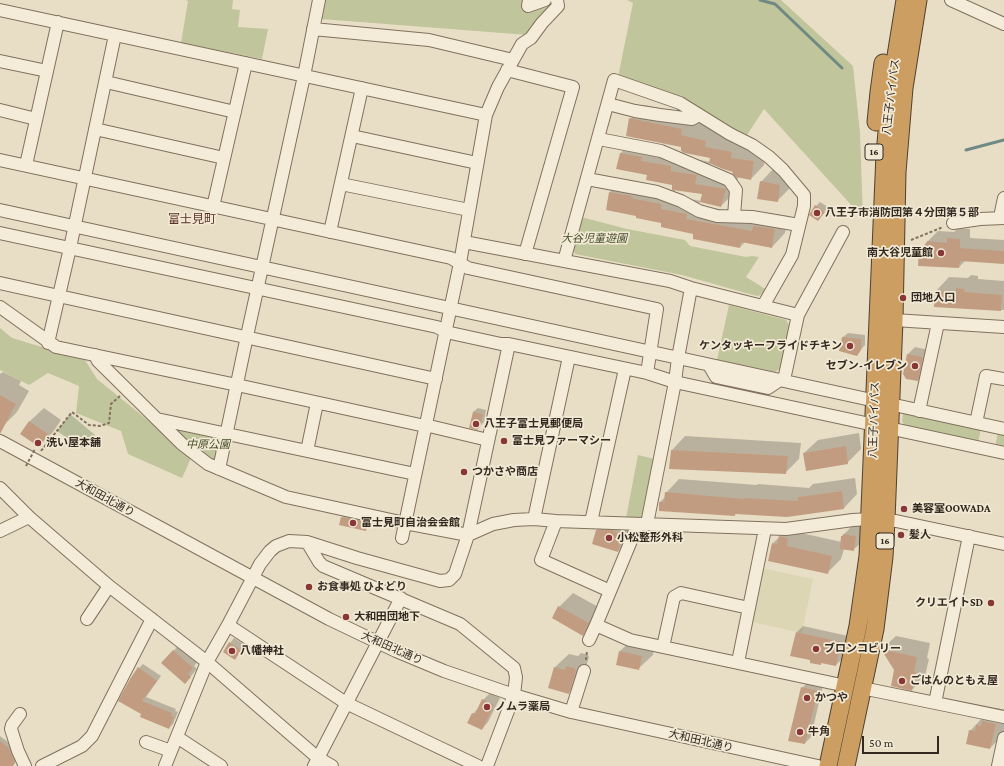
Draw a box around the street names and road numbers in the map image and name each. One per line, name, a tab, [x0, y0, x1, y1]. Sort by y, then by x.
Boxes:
street label: 八王子バイパス	[880, 58, 902, 136]
road number: 16	[865, 144, 883, 160]
street label: 八王子バイパス	[866, 381, 882, 459]
street label: 大和田北通り	[73, 476, 137, 520]
road number: 16	[876, 533, 894, 549]
street label: 大和田北通り	[359, 629, 425, 667]
street label: 大和田北通り	[667, 727, 735, 755]

